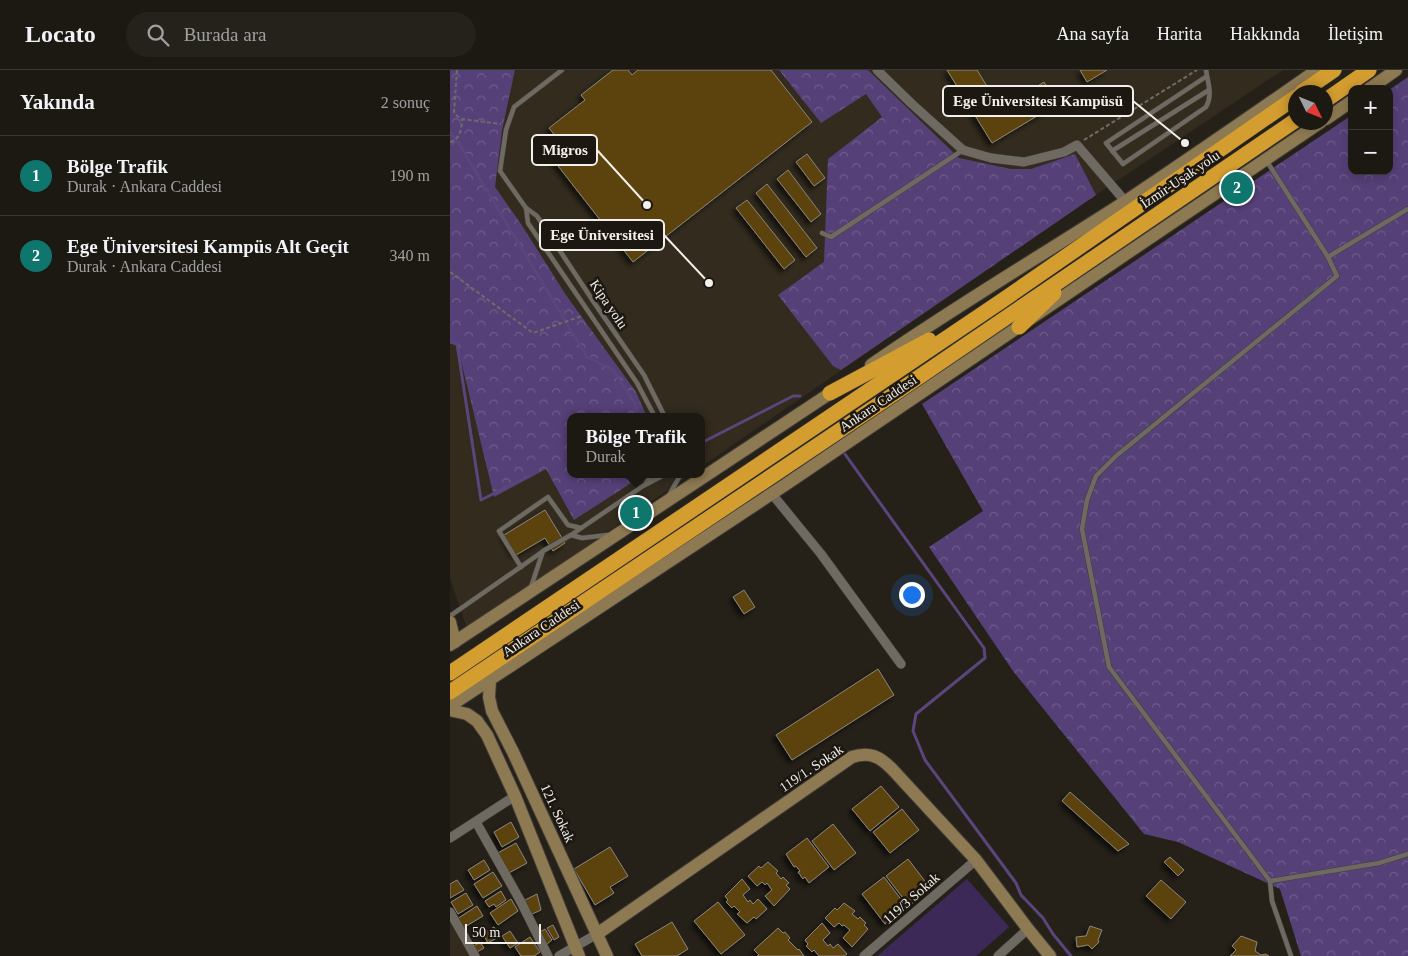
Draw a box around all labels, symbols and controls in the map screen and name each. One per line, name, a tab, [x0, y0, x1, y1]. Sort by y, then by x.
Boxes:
search box	[126, 12, 476, 57]
text: Locato	[25, 21, 96, 47]
icon: search	[144, 21, 172, 49]
text: Burada ara	[184, 24, 266, 45]
text: Ana sayfa	[1057, 24, 1129, 44]
text: Harita	[1157, 24, 1202, 44]
text: Hakkında	[1230, 24, 1300, 44]
text: İletişim	[1328, 24, 1383, 44]
north arrow	[1288, 85, 1333, 130]
map controls	[1348, 85, 1393, 175]
button: +	[1348, 85, 1393, 130]
callout: Ege Üniversitesi Kampüsü	[943, 86, 1133, 116]
text: Yakında	[20, 90, 95, 114]
text: Ege Üniversitesi Kampüsü	[953, 93, 1123, 109]
text: 2 sonuç	[381, 94, 430, 111]
button: −	[1348, 130, 1393, 175]
callout: Migros	[532, 135, 597, 165]
text: Migros	[542, 142, 588, 158]
street label: İzmir-Uşak yolu	[1138, 148, 1223, 211]
text: Bölge Trafik	[67, 156, 168, 177]
text: 1	[32, 167, 40, 184]
text: 190 m	[390, 167, 430, 184]
pin: 2	[1221, 169, 1253, 207]
text: Durak · Ankara Caddesi	[67, 178, 222, 195]
callout: Ege Üniversitesi	[540, 220, 664, 250]
text: Ege Üniversitesi	[550, 227, 654, 243]
text: Ege Üniversitesi Kampüs Alt Geçit	[67, 236, 349, 257]
text: 2	[32, 247, 40, 264]
text: 340 m	[390, 247, 430, 264]
text: Durak · Ankara Caddesi	[67, 258, 222, 275]
street label: Kipa yolu	[587, 277, 630, 332]
street label: Ankara Caddesi	[837, 372, 920, 435]
popup	[567, 413, 705, 478]
text: Bölge Trafik	[585, 426, 687, 447]
text: Durak	[585, 448, 625, 465]
pin: 1	[620, 494, 652, 532]
your location	[899, 582, 925, 608]
street label: Ankara Caddesi	[500, 597, 583, 660]
street label: 119/1. Sokak	[777, 742, 846, 795]
street label: 121. Sokak	[537, 781, 578, 845]
street label: 119/3 Sokak	[880, 870, 943, 927]
scale bar	[465, 921, 541, 944]
text: 50 m	[472, 925, 500, 940]

